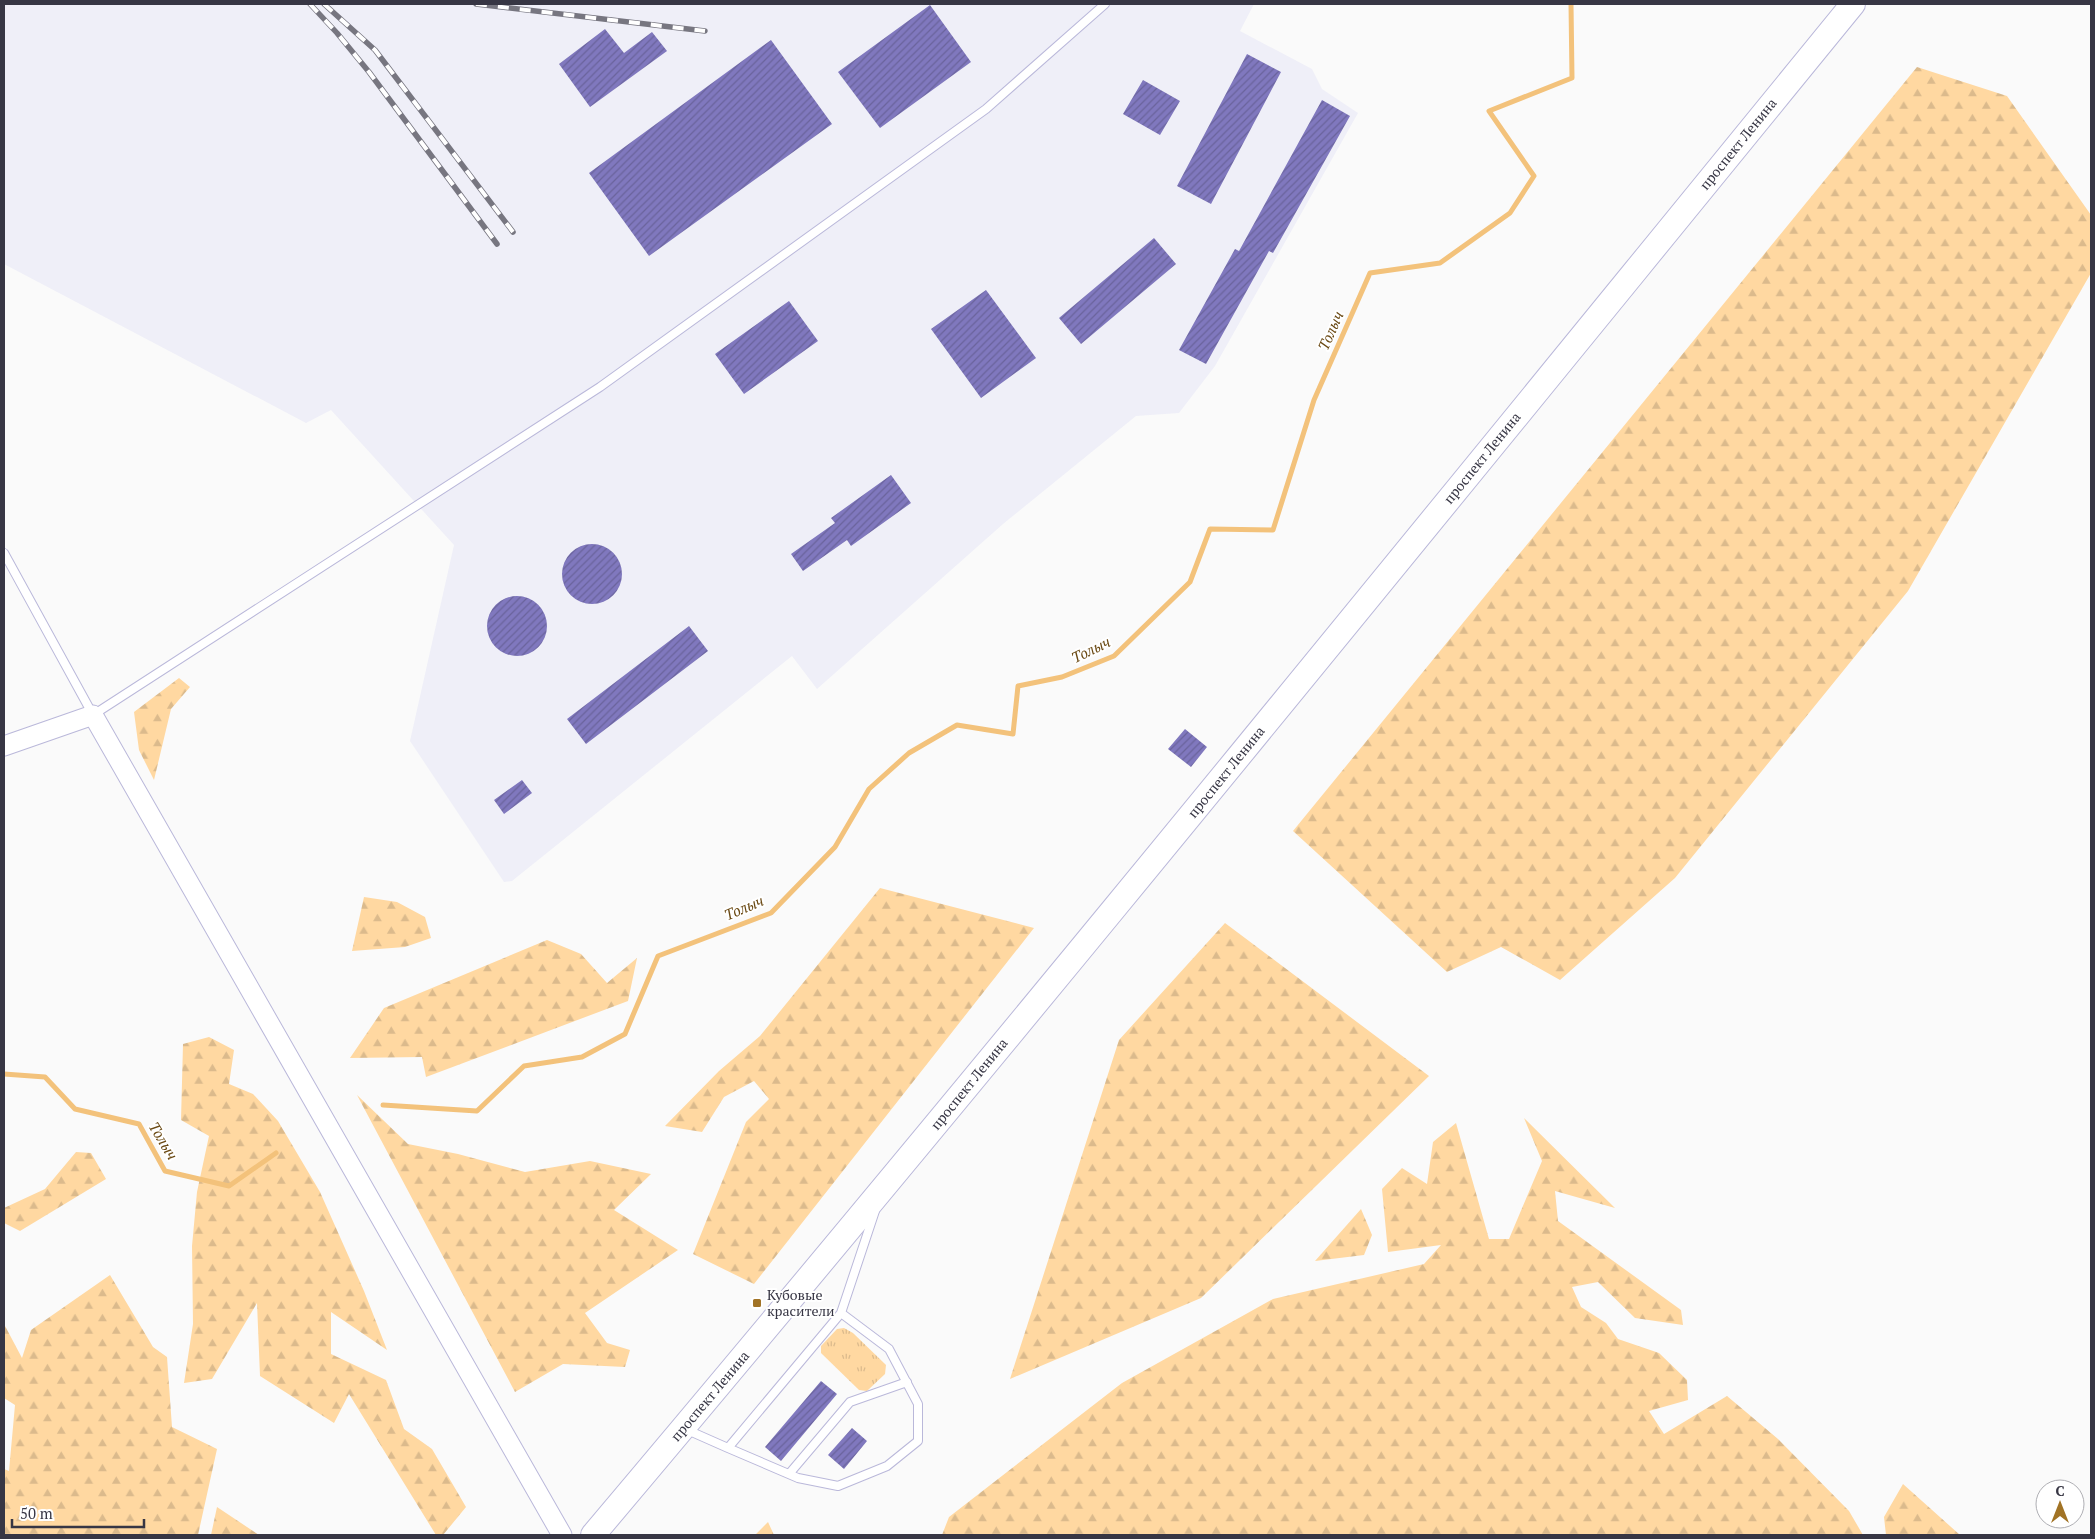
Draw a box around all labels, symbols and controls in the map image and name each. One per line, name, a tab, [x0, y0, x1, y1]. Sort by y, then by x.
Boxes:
street label: проспект Ленина	[1695, 94, 1780, 193]
water label: Толыч	[1313, 308, 1348, 353]
street label: проспект Ленина	[1439, 408, 1524, 507]
water label: Толыч	[1068, 631, 1113, 667]
street label: проспект Ленина	[1183, 722, 1268, 821]
water label: Толыч	[721, 890, 766, 924]
street label: проспект Ленина	[926, 1034, 1011, 1133]
water label: Толыч	[145, 1118, 183, 1163]
place label: Кубовые красители	[767, 1285, 835, 1320]
marker: Кубовые красители	[751, 1297, 763, 1309]
street label: проспект Ленина	[666, 1346, 753, 1445]
north arrow	[2035, 1479, 2085, 1529]
text: С	[2055, 1481, 2065, 1500]
scale bar	[12, 1496, 145, 1528]
text: 50 m	[20, 1503, 53, 1523]

